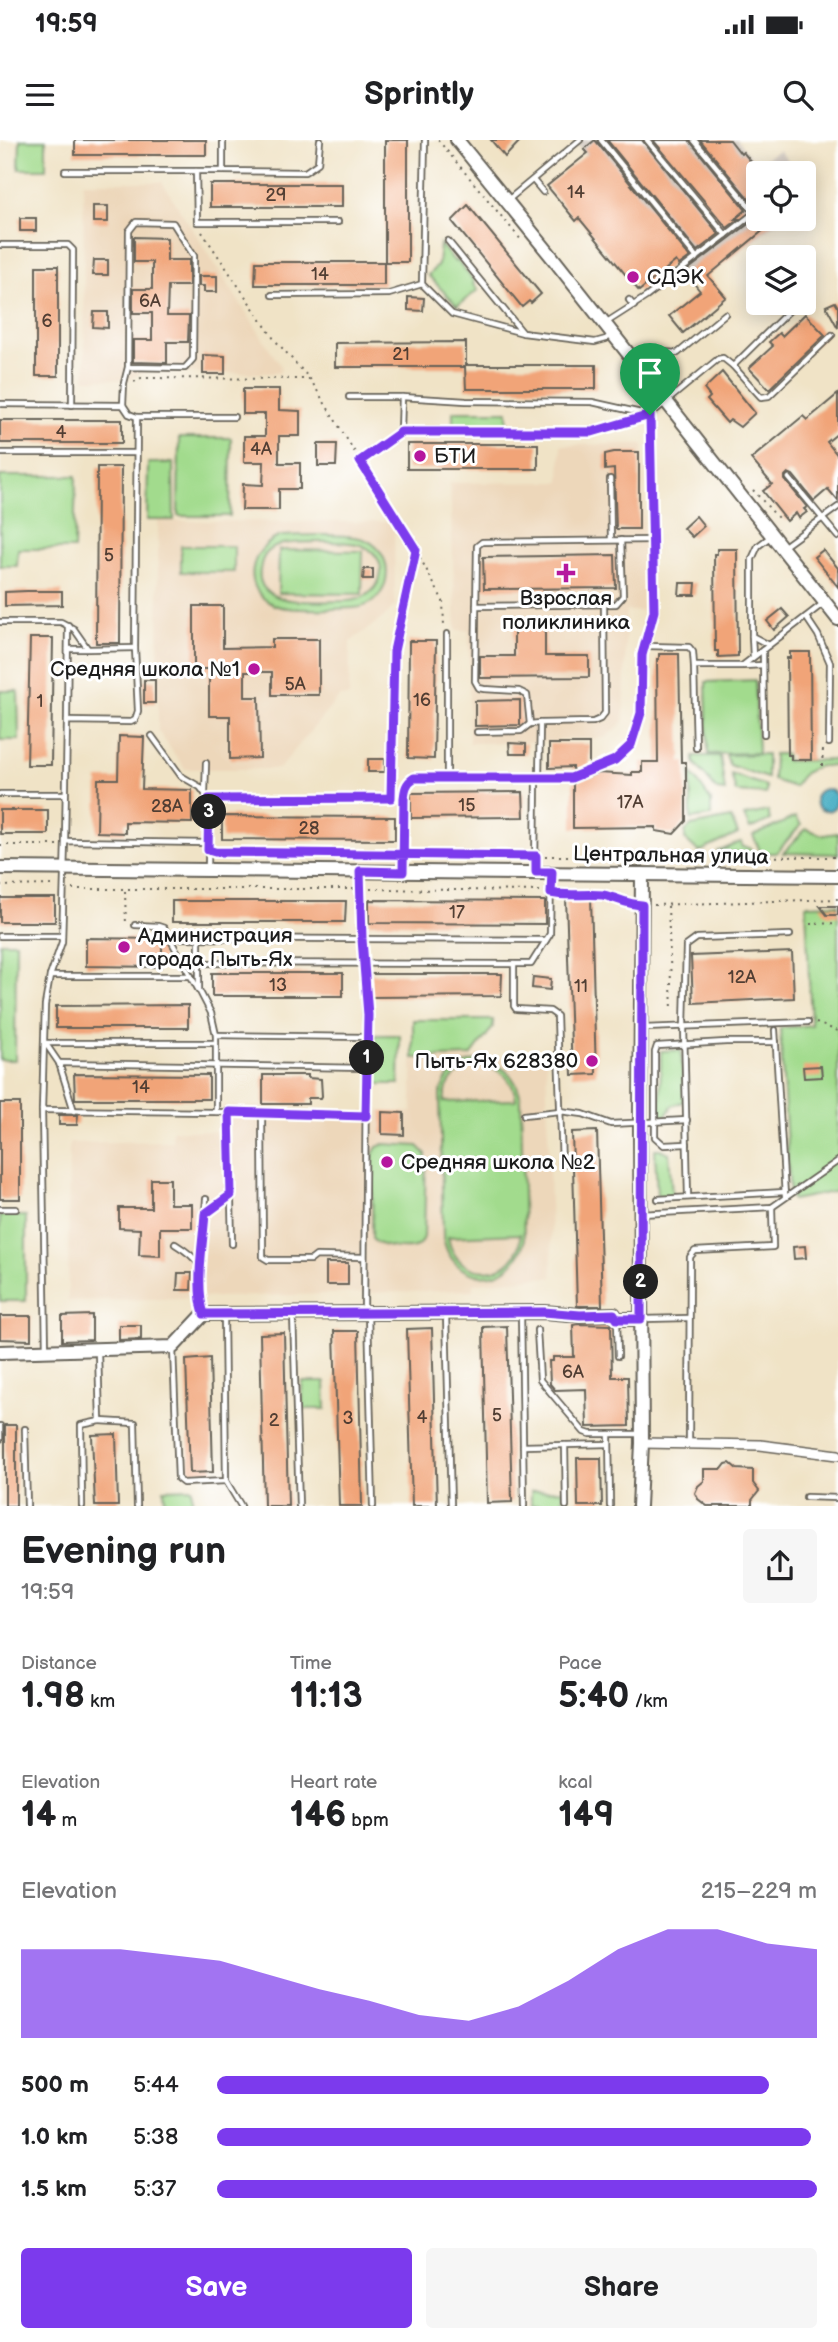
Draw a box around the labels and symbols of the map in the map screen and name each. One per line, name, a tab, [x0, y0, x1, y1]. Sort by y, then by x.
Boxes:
house number: 14	[567, 182, 585, 203]
house number: 29	[265, 185, 287, 206]
house number: 14	[311, 264, 329, 285]
place label: СДЭК	[647, 265, 704, 290]
marker: СДЭК	[625, 269, 641, 285]
house number: 6А	[139, 291, 161, 312]
house number: 6	[42, 311, 53, 332]
pin	[620, 343, 680, 415]
house number: 21	[392, 344, 410, 365]
house number: 4	[56, 422, 67, 443]
house number: 4А	[250, 439, 272, 460]
place label: БТИ	[434, 444, 476, 469]
marker: БТИ	[412, 448, 428, 464]
house number: 5	[104, 545, 114, 566]
marker: Взрослая поликлиника	[556, 563, 576, 583]
place label: Взрослая поликлиника	[502, 586, 631, 635]
place label: Средняя школа №1	[50, 657, 240, 682]
marker: Средняя школа №1	[246, 661, 262, 677]
house number: 5А	[284, 674, 306, 695]
house number: 16	[413, 690, 431, 711]
house number: 1	[37, 691, 43, 712]
house number: 17А	[617, 792, 643, 813]
pin: 3	[192, 794, 227, 830]
house number: 15	[458, 795, 476, 816]
house number: 28А	[151, 796, 183, 817]
house number: 28	[298, 818, 320, 839]
street label: Центральная улица	[573, 841, 770, 870]
house number: 17	[449, 902, 465, 923]
place label: Администрация города Пыть-Ях	[137, 923, 293, 972]
marker: Администрация города Пыть-Ях	[116, 939, 132, 955]
house number: 12А	[728, 967, 756, 988]
house number: 13	[269, 975, 287, 996]
house number: 11	[574, 976, 588, 997]
pin: 1	[350, 1040, 384, 1076]
place label: Пыть-Ях 628380	[414, 1049, 578, 1074]
marker: Пыть-Ях 628380	[584, 1053, 600, 1069]
house number: 14	[132, 1077, 150, 1098]
place label: Средняя школа №2	[401, 1150, 596, 1175]
marker: Средняя школа №2	[379, 1154, 395, 1170]
pin: 2	[624, 1264, 658, 1300]
house number: 6А	[562, 1362, 584, 1383]
house number: 5	[492, 1405, 502, 1426]
house number: 4	[417, 1407, 428, 1428]
house number: 3	[342, 1408, 354, 1429]
house number: 2	[269, 1410, 280, 1431]

